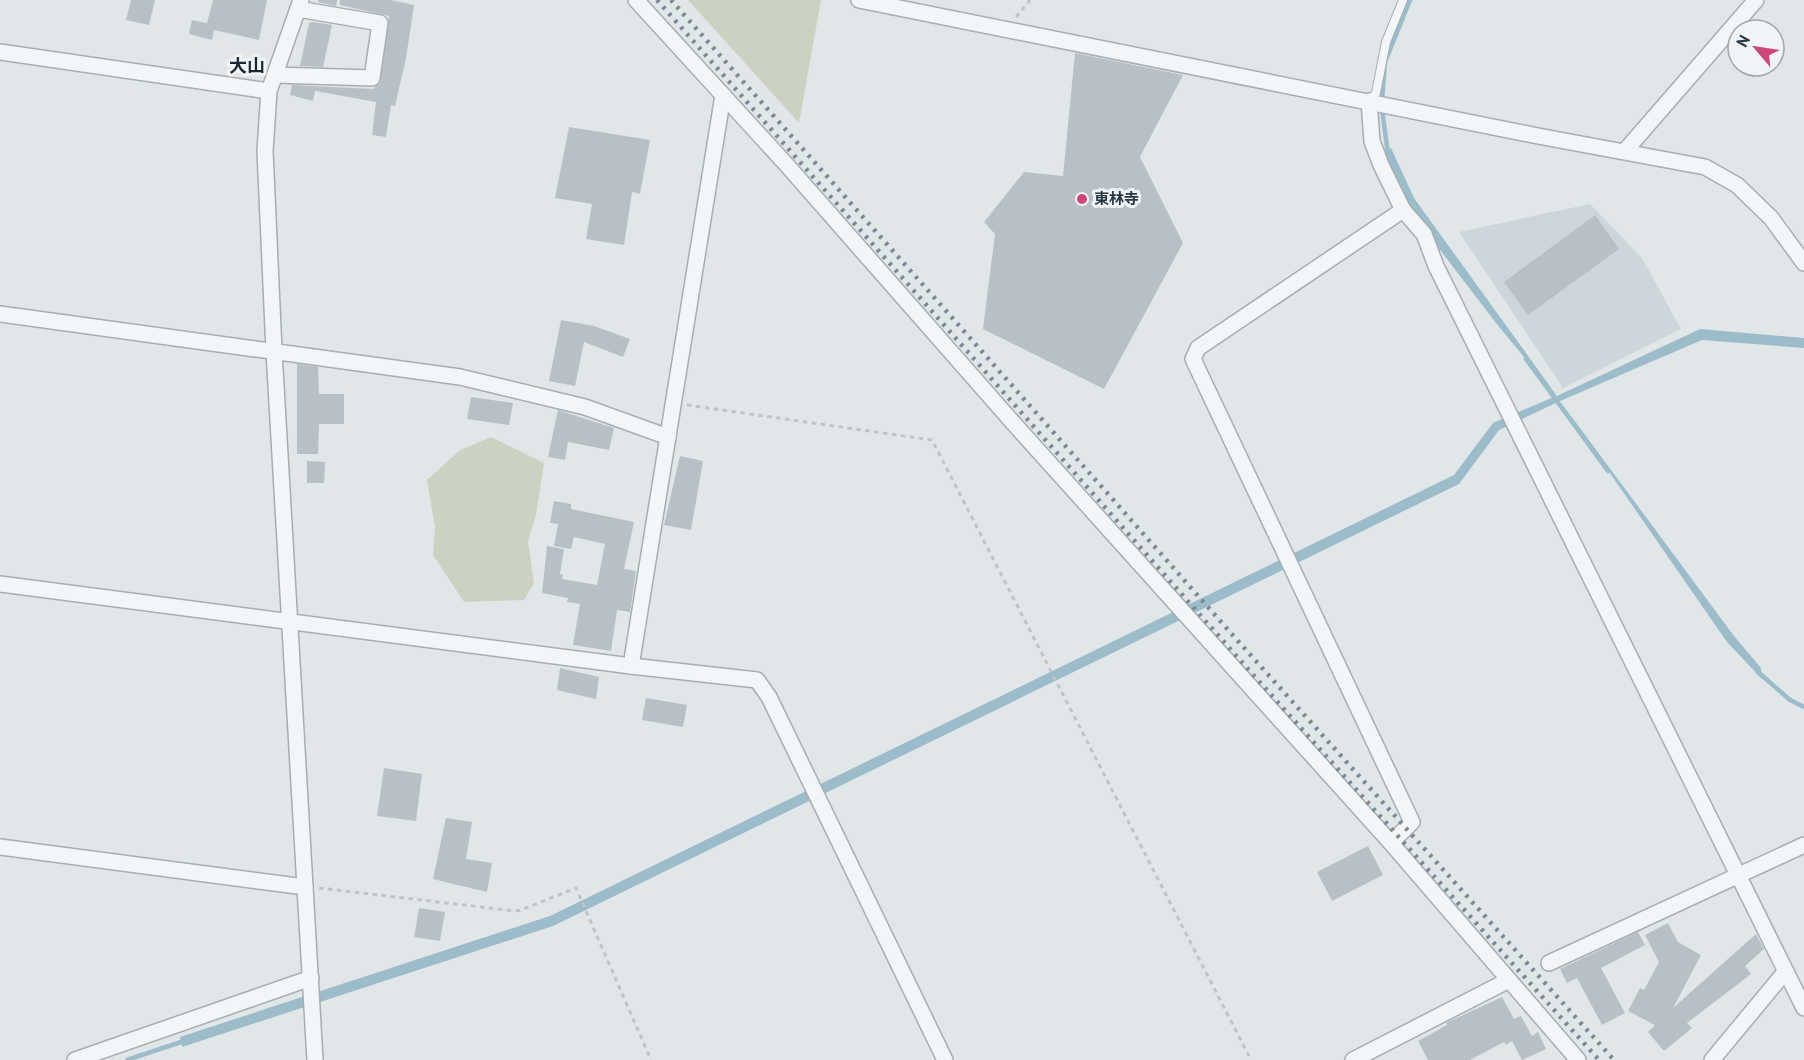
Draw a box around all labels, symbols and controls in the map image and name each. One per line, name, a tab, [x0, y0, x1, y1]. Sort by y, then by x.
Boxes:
north arrow	[1726, 18, 1786, 78]
text: N	[1732, 31, 1754, 50]
district label: 大山	[229, 54, 265, 77]
place label: 東林寺	[1094, 189, 1139, 208]
marker: 東林寺	[1075, 192, 1089, 206]

